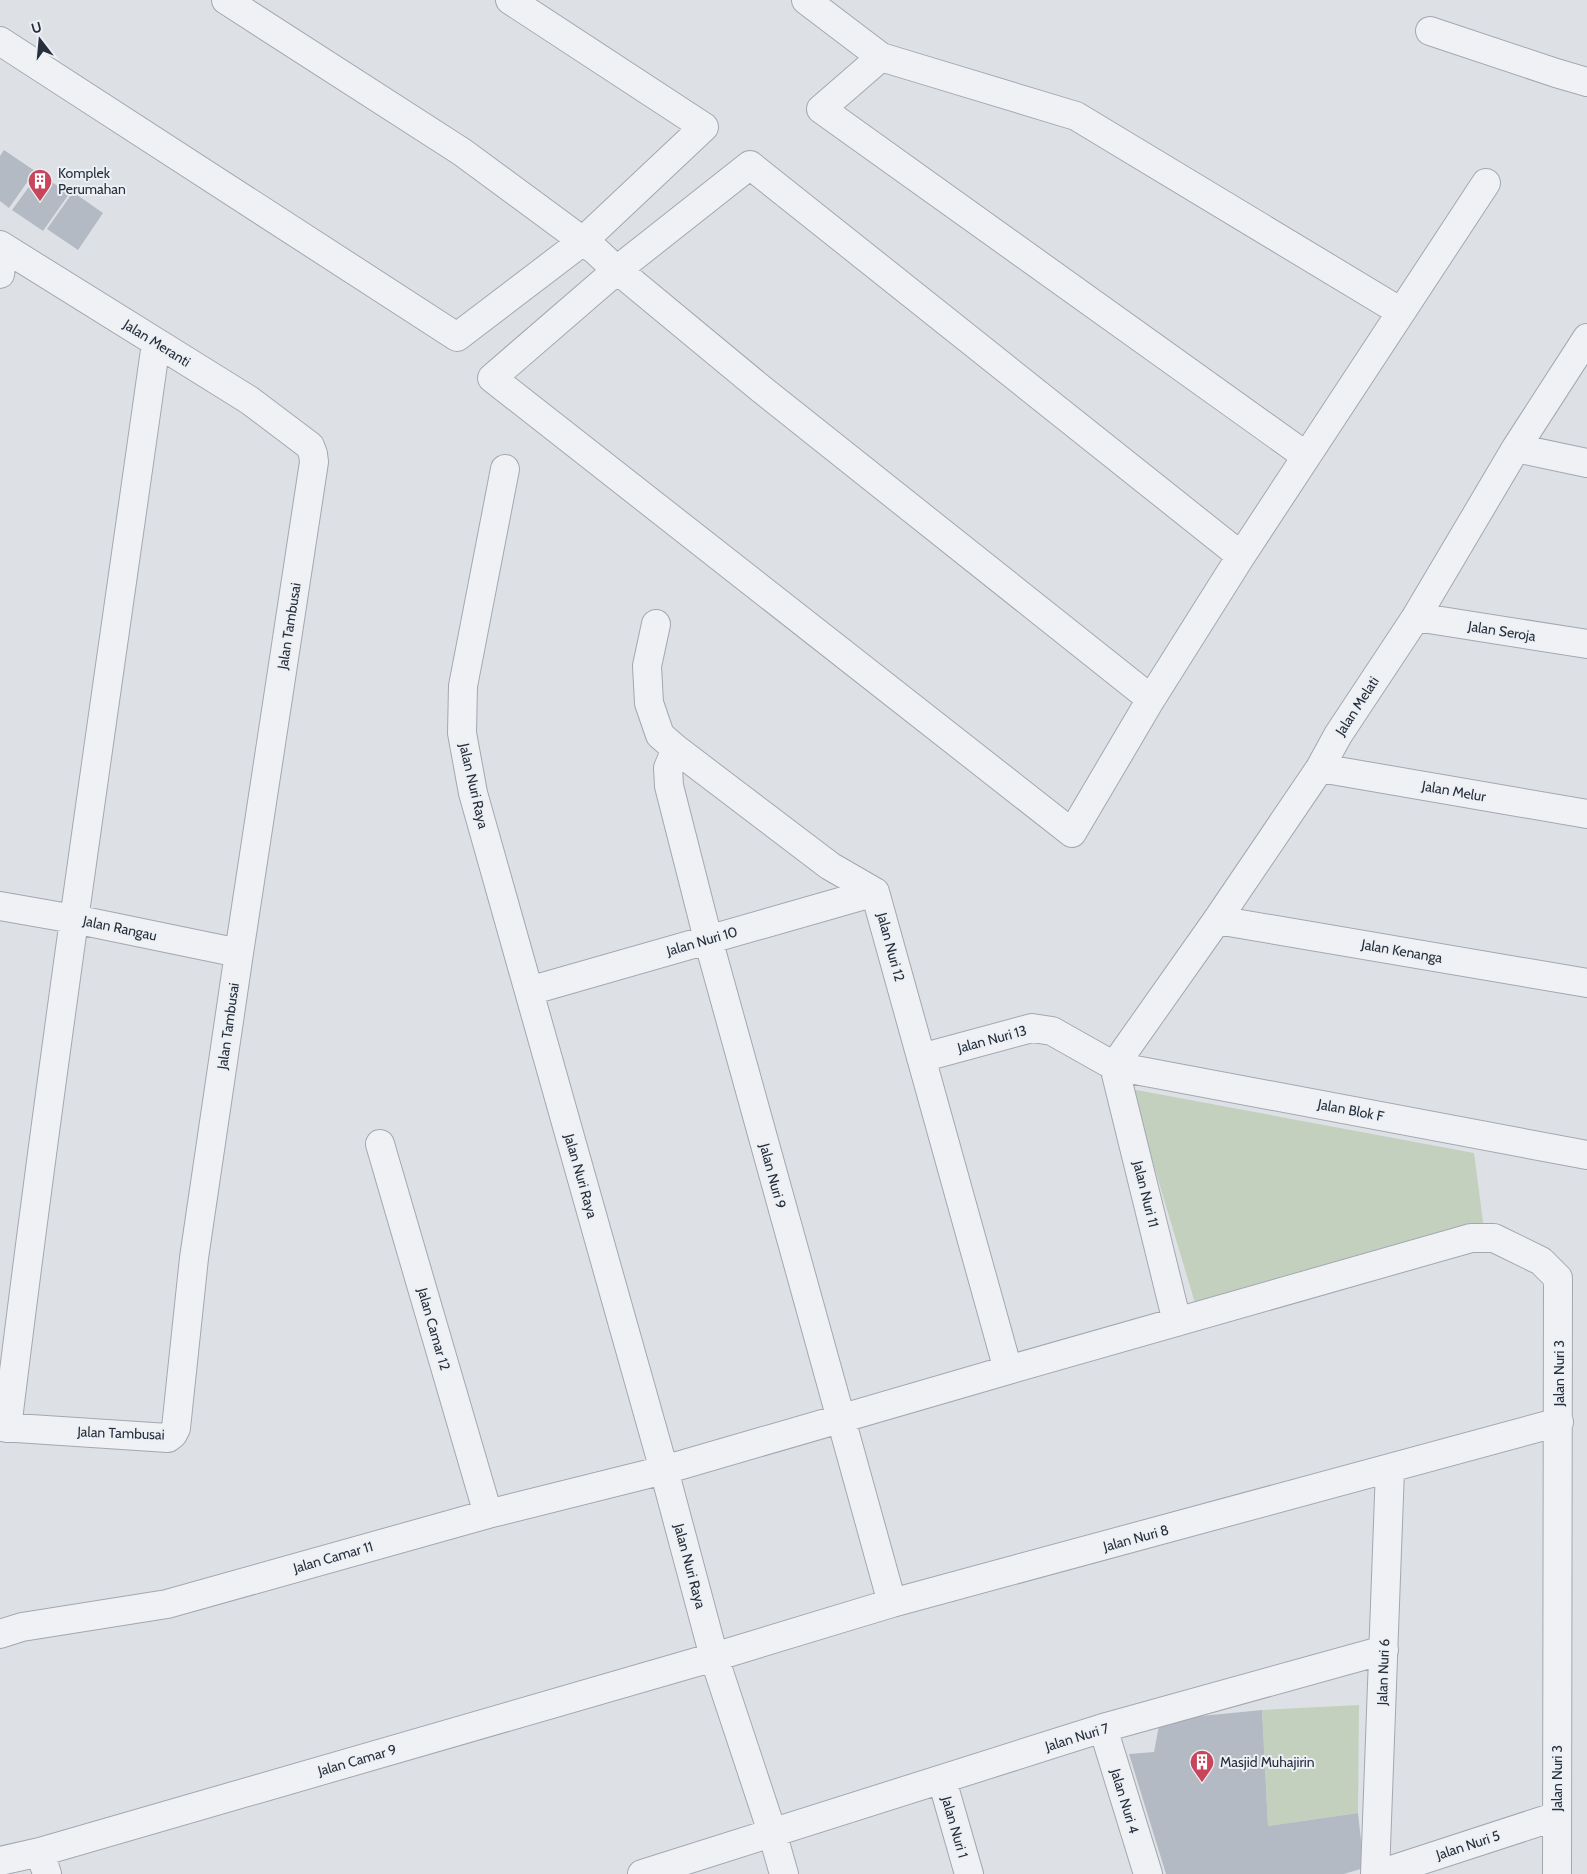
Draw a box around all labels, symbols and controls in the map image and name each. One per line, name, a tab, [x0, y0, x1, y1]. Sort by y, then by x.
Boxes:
north arrow	[15, 15, 65, 65]
text: U	[29, 17, 44, 38]
place label: Komplek Perumahan	[58, 164, 126, 198]
building icon: Komplek Perumahan	[27, 168, 53, 202]
street label: Jalan Meranti	[119, 315, 194, 371]
street label: Jalan Tambusai	[273, 581, 305, 672]
street label: Jalan Seroja	[1466, 617, 1537, 645]
street label: Jalan Melati	[1331, 673, 1383, 740]
street label: Jalan Nuri Raya	[455, 740, 493, 831]
street label: Jalan Melur	[1420, 776, 1488, 806]
street label: Jalan Nuri 12	[873, 910, 909, 983]
street label: Jalan Rangau	[80, 911, 159, 945]
street label: Jalan Nuri 10	[663, 922, 740, 960]
street label: Jalan Kenanga	[1359, 935, 1444, 967]
street label: Jalan Tambusai	[213, 981, 243, 1071]
street label: Jalan Nuri 13	[954, 1021, 1029, 1057]
street label: Jalan Blok F	[1315, 1095, 1386, 1125]
street label: Jalan Nuri Raya	[560, 1131, 602, 1221]
street label: Jalan Nuri 9	[755, 1140, 790, 1211]
street label: Jalan Nuri 11	[1129, 1158, 1163, 1229]
street label: Jalan Camar 12	[413, 1285, 454, 1372]
street label: Jalan Nuri 3	[1550, 1340, 1568, 1407]
street label: Jalan Tambusai	[76, 1422, 165, 1444]
street label: Jalan Nuri Raya	[670, 1521, 710, 1611]
street label: Jalan Nuri 8	[1100, 1521, 1171, 1556]
street label: Jalan Camar 11	[290, 1537, 375, 1577]
street label: Jalan Nuri 6	[1373, 1638, 1393, 1707]
street label: Jalan Nuri 7	[1042, 1719, 1111, 1756]
street label: Jalan Camar 9	[315, 1740, 398, 1780]
street label: Jalan Nuri 3	[1548, 1745, 1566, 1812]
building icon: Masjid Muhajirin	[1189, 1749, 1215, 1783]
place label: Masjid Muhajirin	[1220, 1753, 1315, 1771]
street label: Jalan Nuri 4	[1106, 1765, 1143, 1836]
street label: Jalan Nuri 1	[937, 1793, 972, 1860]
street label: Jalan Nuri 5	[1433, 1826, 1502, 1864]

